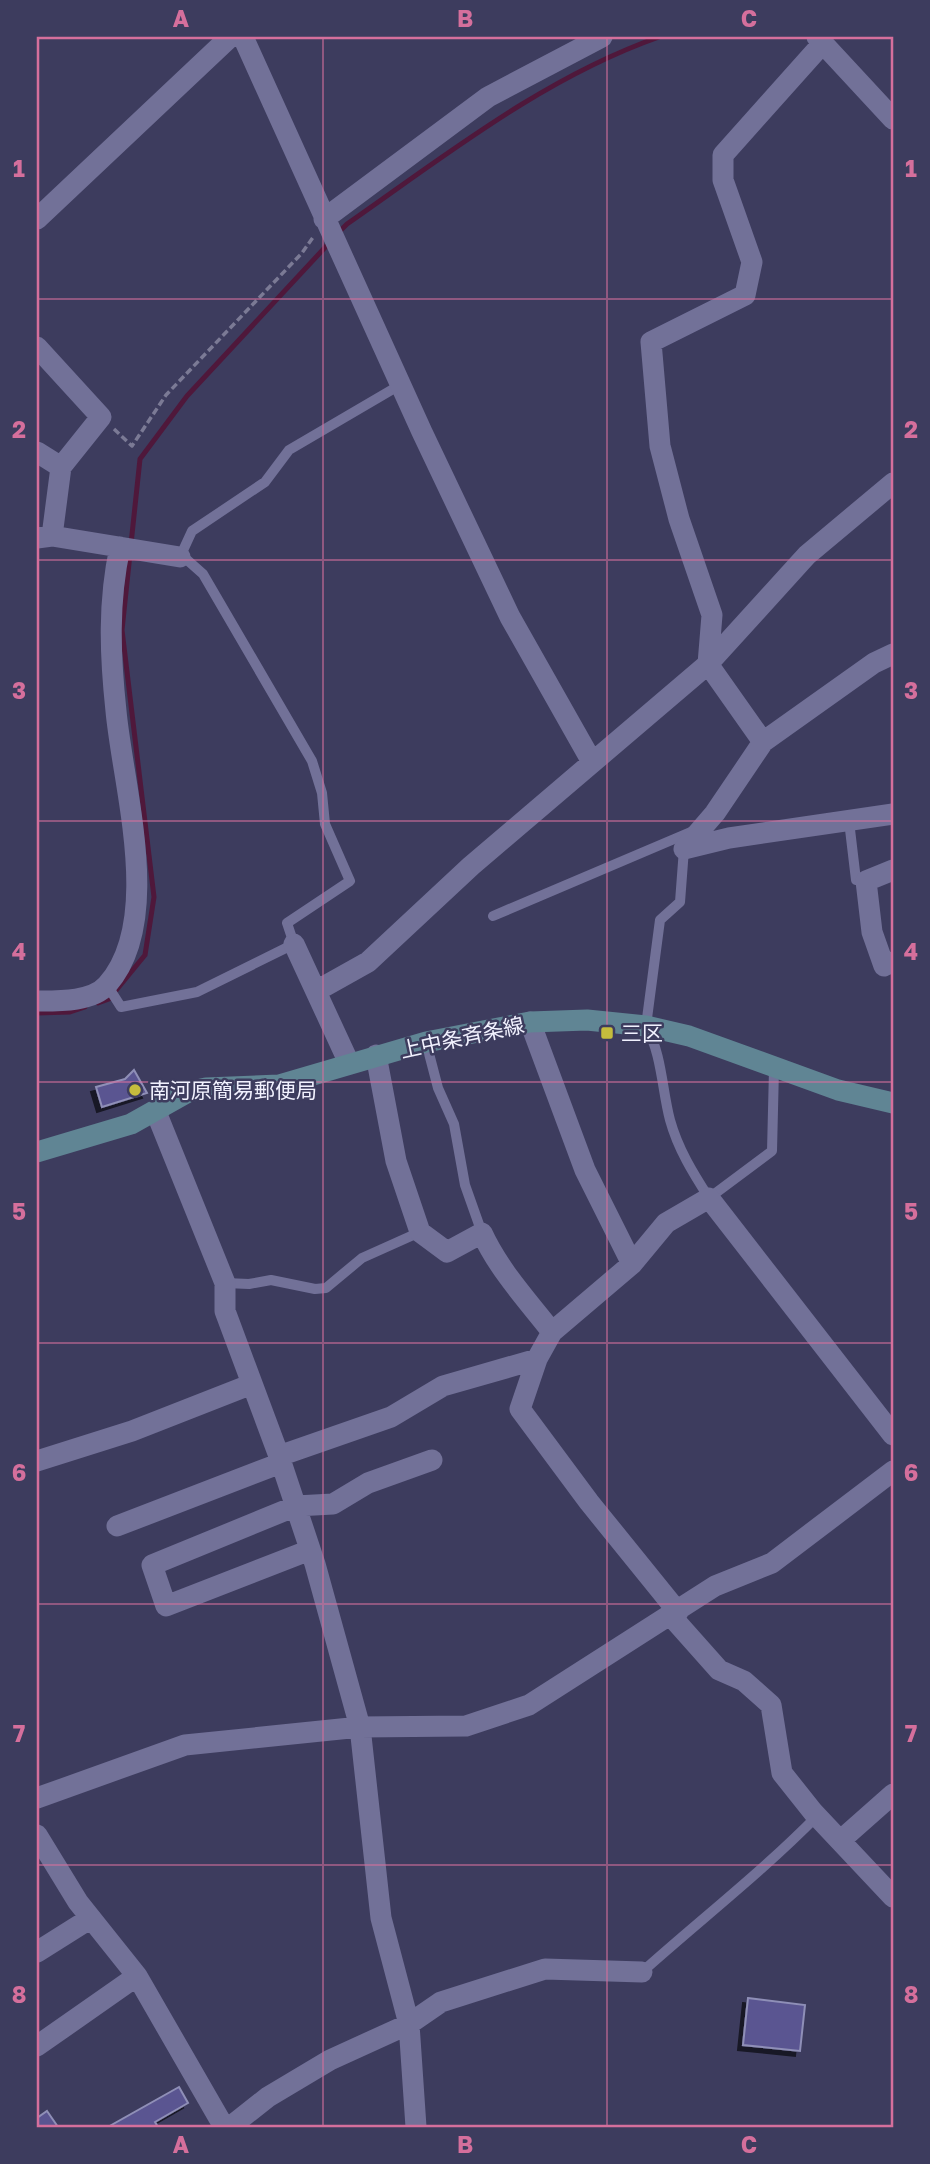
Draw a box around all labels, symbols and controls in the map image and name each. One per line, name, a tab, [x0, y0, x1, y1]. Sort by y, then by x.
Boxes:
text: A	[173, 4, 190, 32]
text: B	[457, 4, 473, 32]
text: C	[741, 4, 757, 32]
text: 1	[13, 154, 25, 182]
text: 1	[905, 154, 917, 182]
text: 2	[12, 415, 26, 443]
text: 2	[904, 415, 918, 443]
text: 3	[12, 676, 26, 704]
text: 3	[904, 676, 918, 704]
text: 4	[12, 937, 26, 965]
text: 4	[904, 937, 918, 965]
street label: 上中条斉条線	[398, 1011, 526, 1063]
place label: 三区	[621, 1020, 663, 1046]
marker: 三区	[599, 1025, 615, 1041]
place label: 南河原簡易郵便局	[149, 1077, 317, 1103]
marker: 南河原簡易郵便局	[127, 1082, 143, 1098]
text: 5	[12, 1197, 26, 1225]
text: 5	[904, 1197, 918, 1225]
text: 6	[12, 1458, 26, 1486]
text: 6	[904, 1458, 918, 1486]
text: 7	[13, 1719, 25, 1747]
text: 7	[905, 1719, 917, 1747]
text: 8	[12, 1980, 26, 2008]
text: 8	[904, 1980, 918, 2008]
text: A	[173, 2130, 190, 2158]
text: B	[457, 2130, 473, 2158]
text: C	[741, 2130, 757, 2158]

